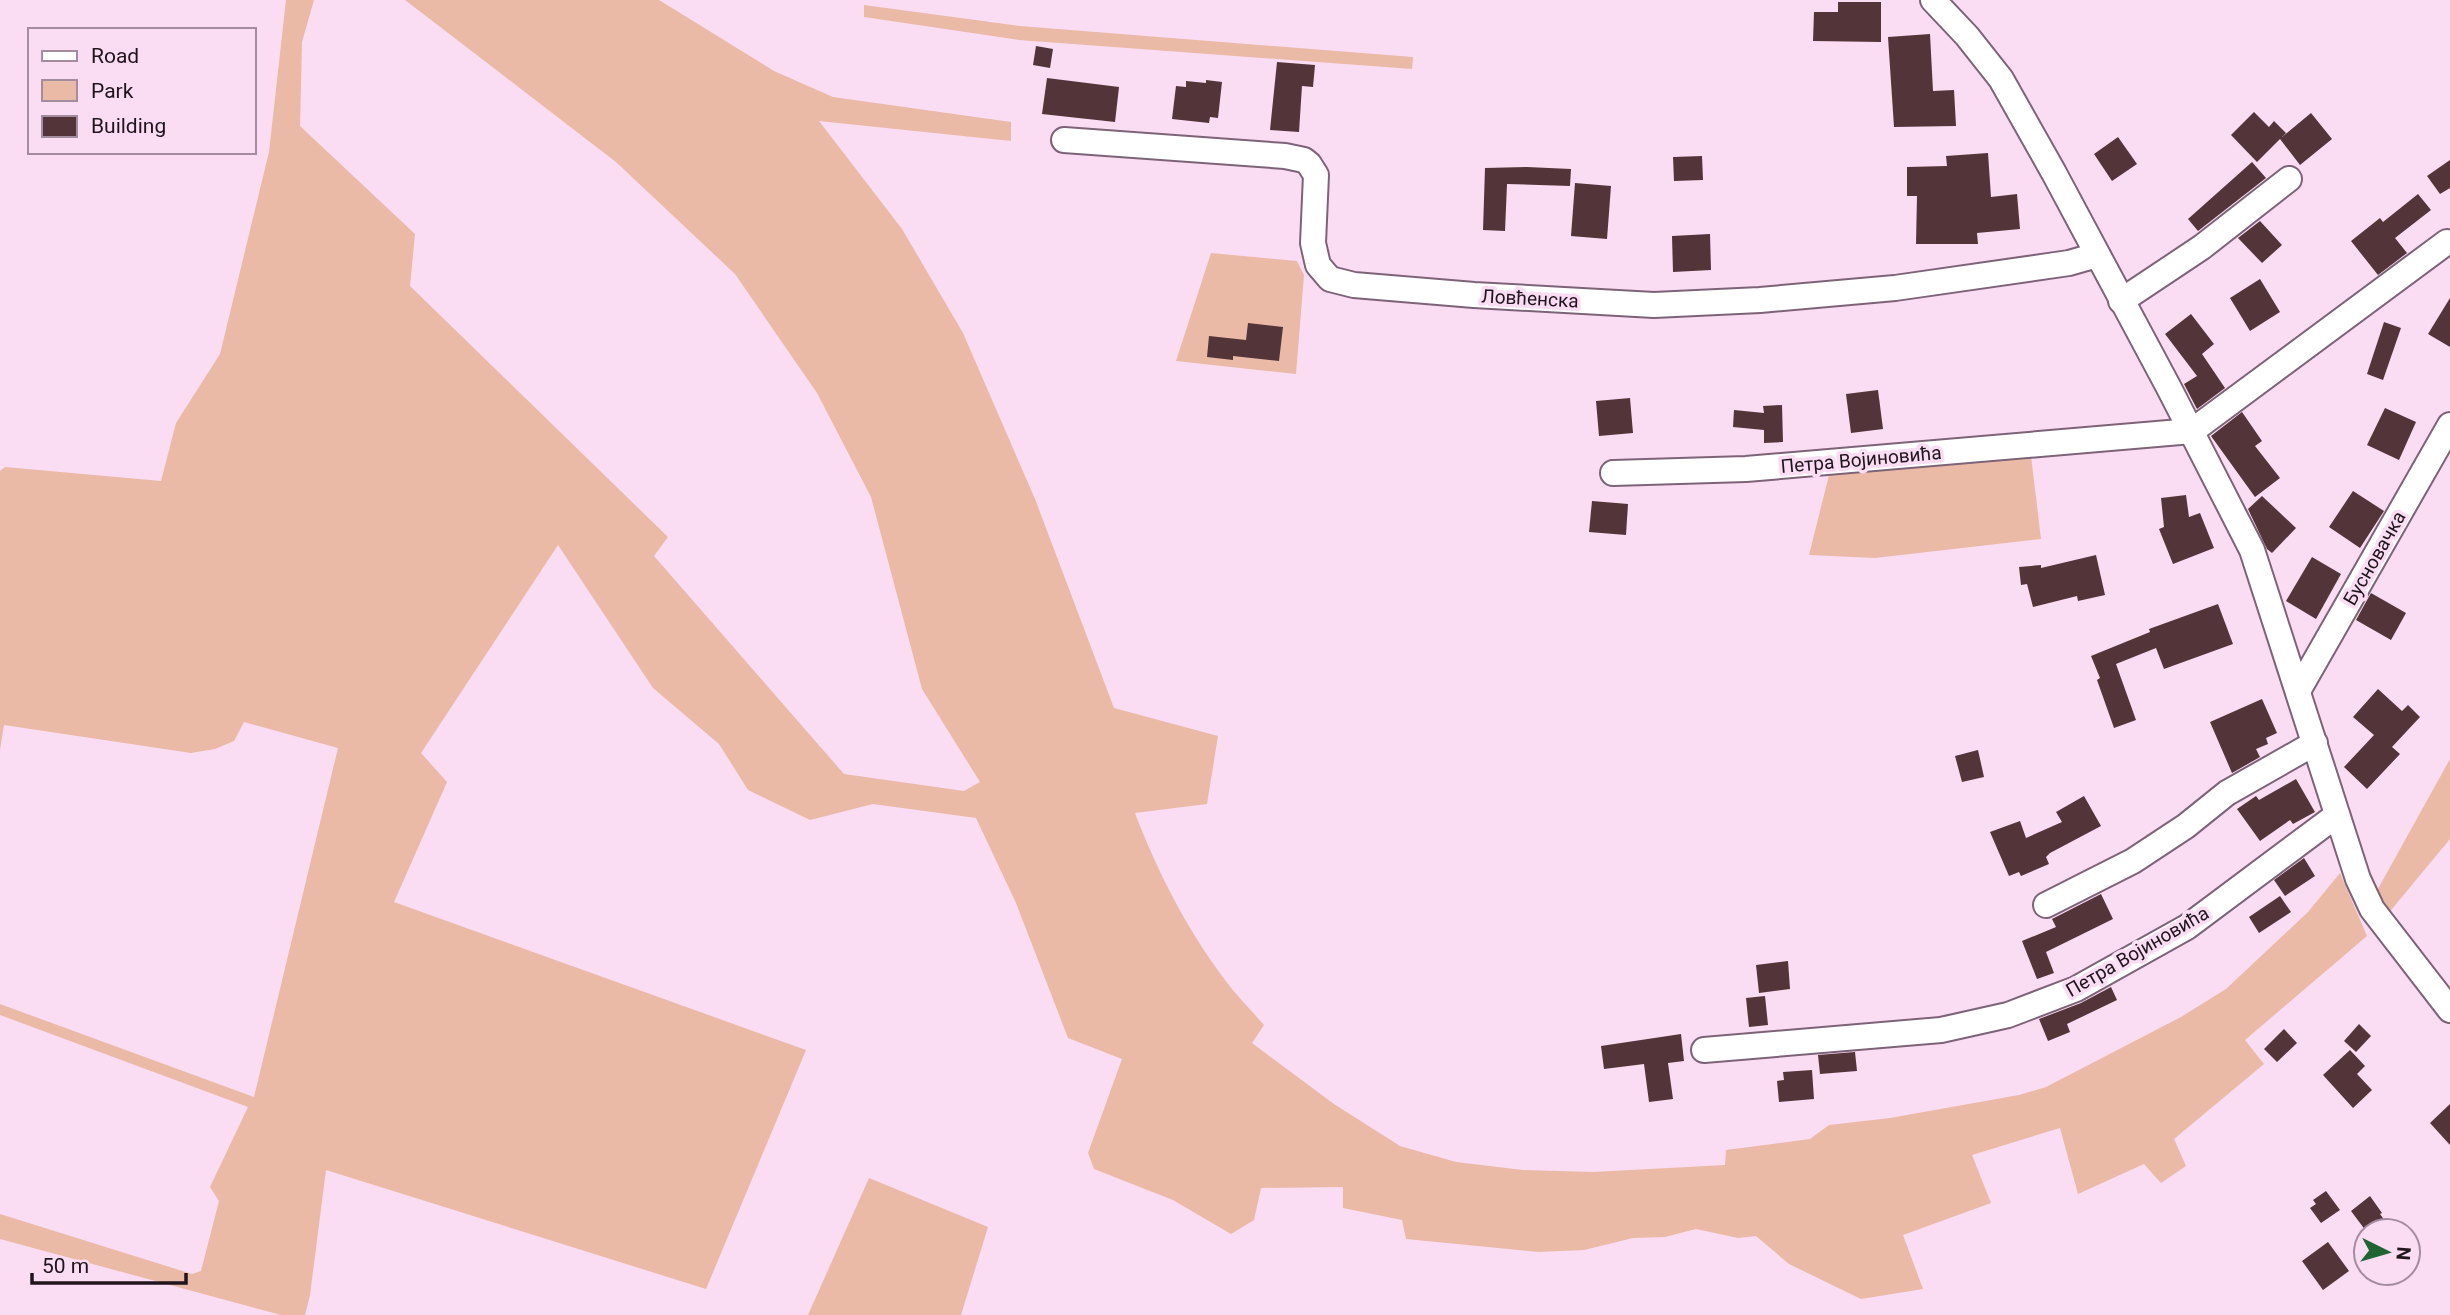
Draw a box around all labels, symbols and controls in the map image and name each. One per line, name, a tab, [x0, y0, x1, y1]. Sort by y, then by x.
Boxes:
legend	[28, 28, 256, 154]
text: Road	[91, 44, 139, 68]
text: Park	[91, 79, 134, 103]
text: Building	[91, 114, 166, 138]
street label: Ловћенска	[1481, 284, 1579, 313]
street label: Петра Војиновића	[1780, 441, 1942, 478]
street label: Бусновачка	[2338, 507, 2411, 609]
street label: Петра Војиновића	[2062, 901, 2213, 1002]
north arrow	[2352, 1217, 2422, 1287]
scale bar	[32, 1242, 186, 1286]
text: N	[2391, 1246, 2415, 1261]
text: 50 m	[42, 1254, 89, 1278]

